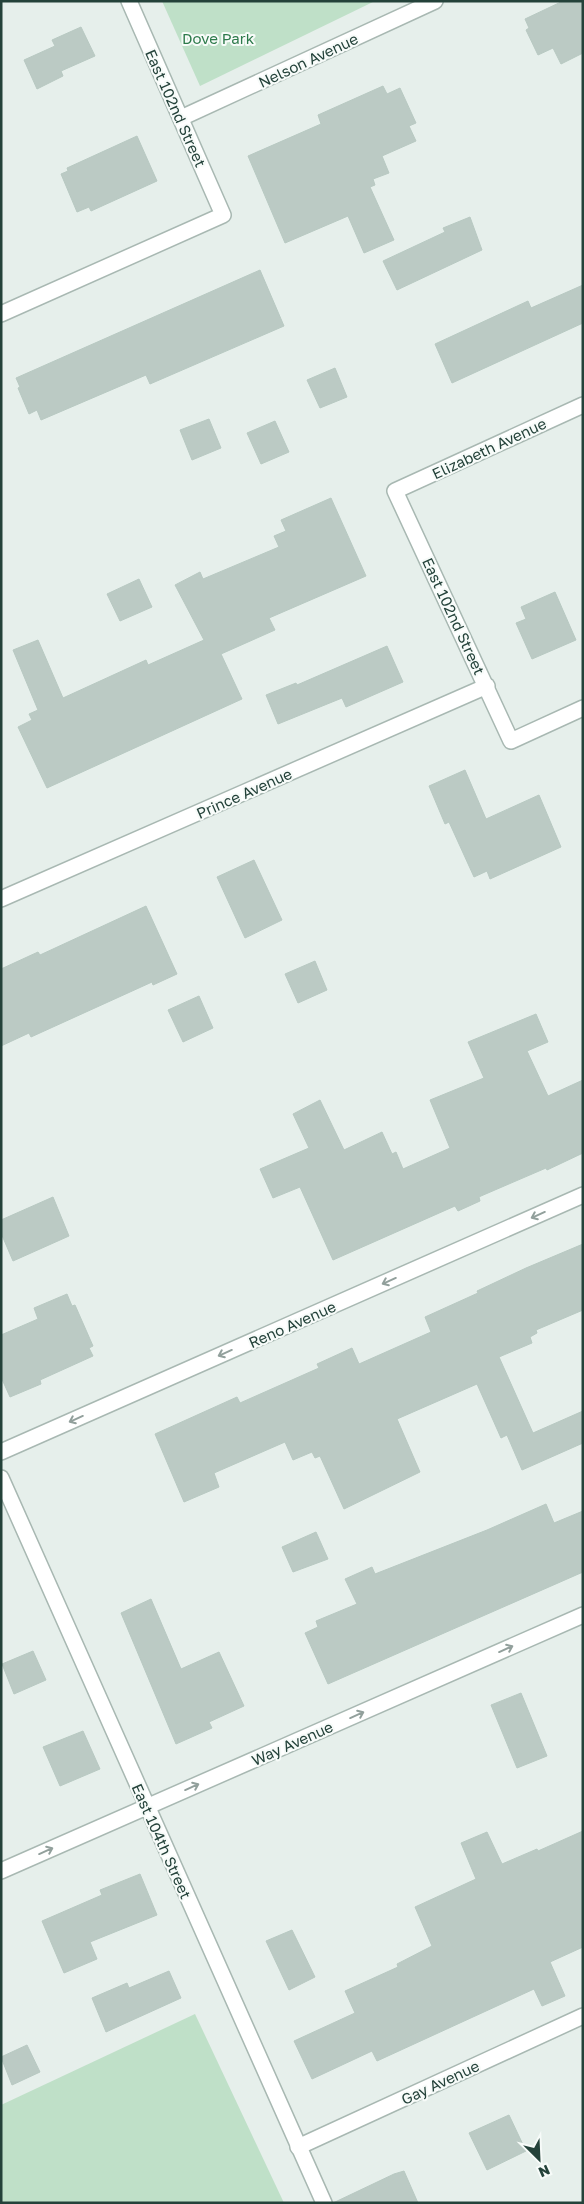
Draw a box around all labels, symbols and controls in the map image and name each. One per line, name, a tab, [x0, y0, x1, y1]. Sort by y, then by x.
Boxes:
park label: Dove Park	[182, 29, 255, 47]
street label: Nelson Avenue	[255, 29, 361, 91]
street label: East 102nd Street	[142, 46, 210, 170]
street label: Elizabeth Avenue	[429, 414, 549, 482]
street label: East 102nd Street	[419, 555, 489, 677]
street label: Prince Avenue	[194, 764, 295, 822]
one-way arrow	[531, 1211, 546, 1221]
one-way arrow	[382, 1276, 397, 1286]
street label: Reno Avenue	[246, 1297, 339, 1351]
one-way arrow	[218, 1349, 233, 1359]
one-way arrow	[69, 1414, 84, 1424]
one-way arrow	[498, 1644, 513, 1654]
one-way arrow	[349, 1709, 364, 1719]
street label: Way Avenue	[249, 1717, 336, 1769]
street label: East 104th Street	[129, 1781, 195, 1901]
one-way arrow	[184, 1782, 199, 1792]
one-way arrow	[38, 1846, 53, 1856]
street label: Gay Avenue	[398, 2056, 482, 2108]
north arrow	[514, 2134, 564, 2184]
text: N	[536, 2161, 553, 2181]

